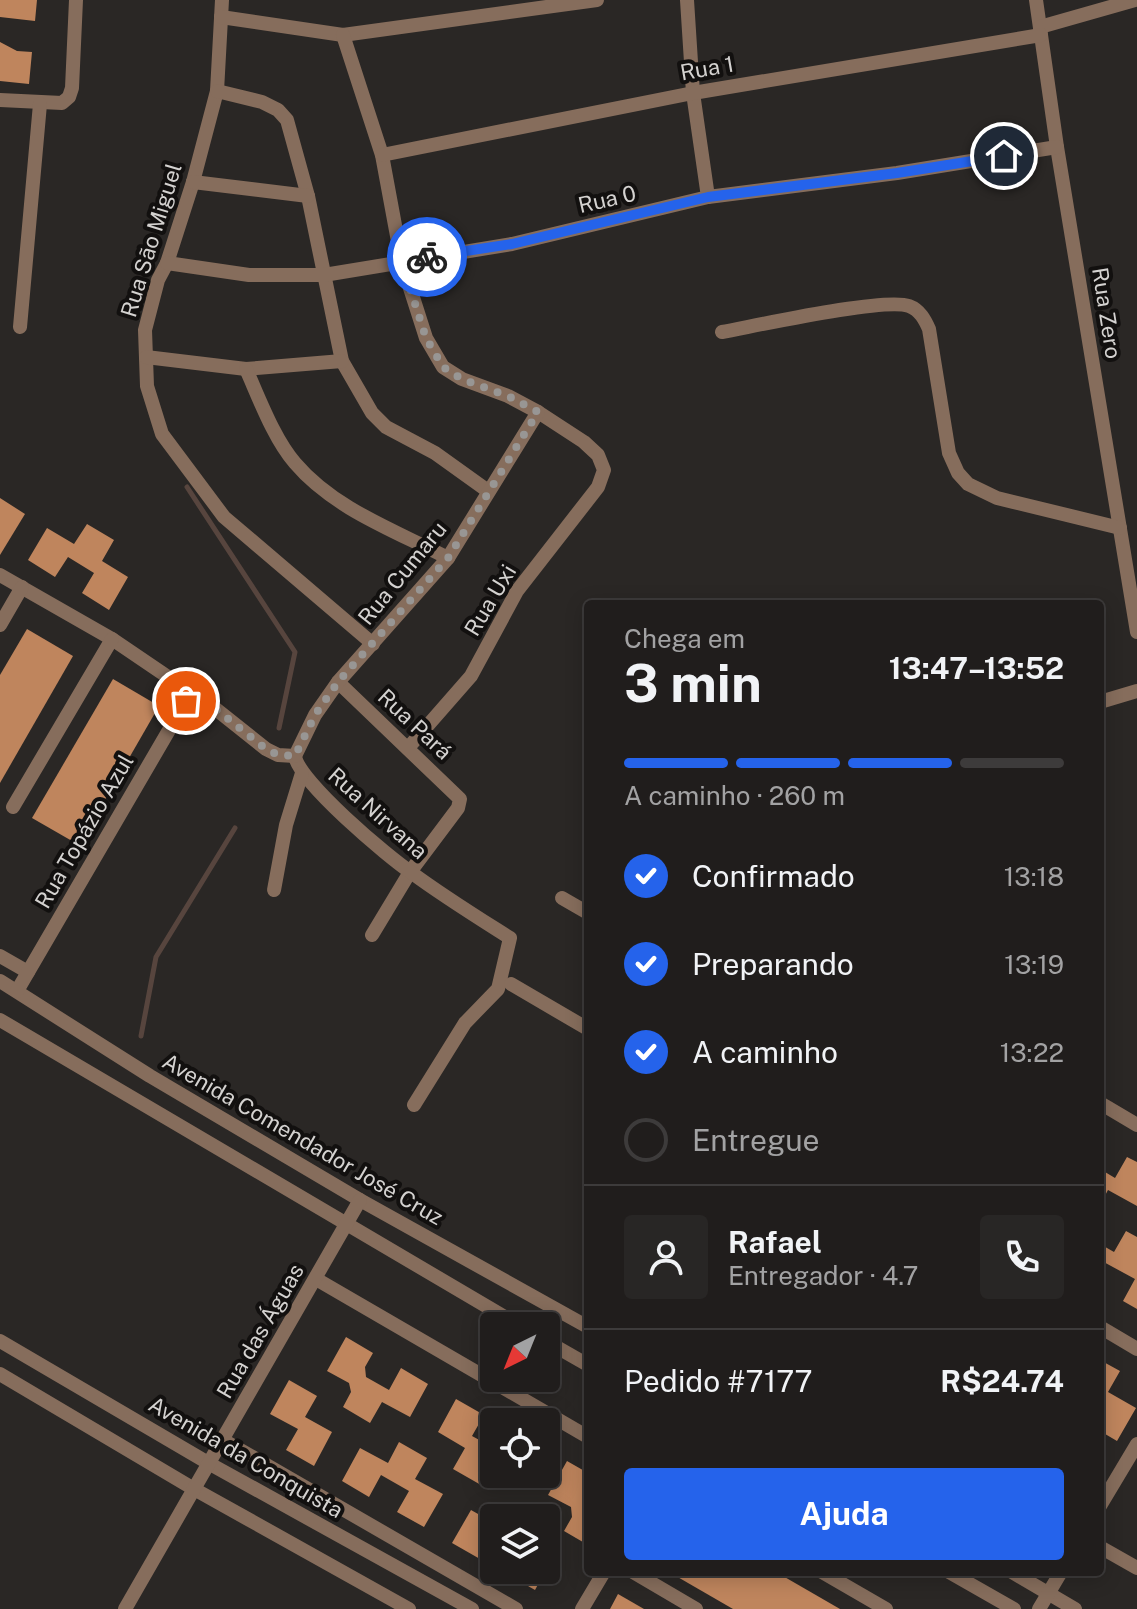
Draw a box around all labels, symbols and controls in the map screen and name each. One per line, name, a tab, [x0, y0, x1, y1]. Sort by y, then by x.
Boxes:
street label: Rua 1	[678, 51, 736, 85]
pin	[970, 122, 1038, 190]
icon: home	[982, 134, 1026, 178]
street label: Rua São Miguel	[115, 160, 187, 320]
street label: Rua 0	[576, 180, 638, 218]
courier	[387, 217, 467, 297]
icon: bike	[405, 235, 449, 279]
street label: Rua Zero	[1087, 266, 1127, 360]
street label: Rua Cumaru	[352, 516, 452, 630]
street label: Rua Uxi	[459, 560, 521, 640]
text: Chega em	[624, 623, 745, 654]
text: 13:47–13:52	[889, 650, 1064, 686]
text: 3 min	[624, 653, 762, 714]
pin	[152, 667, 220, 735]
icon: bag	[164, 679, 208, 723]
street label: Rua Pará	[373, 683, 457, 765]
street label: Rua Topázio Azul	[29, 749, 139, 913]
street label: Rua Nirvana	[323, 762, 433, 864]
text: A caminho · 260 m	[624, 780, 845, 811]
icon: check	[624, 854, 668, 898]
text: Confirmado	[692, 858, 855, 894]
text: 13:18	[1004, 861, 1064, 892]
icon: check	[624, 942, 668, 986]
text: Preparando	[692, 946, 854, 982]
text: 13:19	[1004, 949, 1064, 980]
icon: check	[624, 1030, 668, 1074]
text: A caminho	[692, 1034, 838, 1070]
text: 13:22	[1000, 1037, 1064, 1068]
street label: Avenida Comendador José Cruz	[158, 1048, 448, 1230]
text: Entregue	[692, 1122, 820, 1158]
button: person	[624, 1215, 708, 1299]
button: phone	[980, 1215, 1064, 1299]
text: Rafael	[728, 1224, 822, 1260]
street label: Rua das Águas	[211, 1259, 309, 1403]
text: Entregador · 4.7	[728, 1260, 918, 1291]
north arrow	[480, 1312, 560, 1392]
map controls	[480, 1312, 560, 1584]
text: Pedido #7177	[624, 1363, 813, 1399]
text: R$24.74	[940, 1363, 1064, 1399]
street label: Avenida da Conquista	[144, 1391, 348, 1523]
button: locate	[480, 1408, 560, 1488]
button: Ajuda	[624, 1468, 1064, 1560]
button: layers	[480, 1504, 560, 1584]

